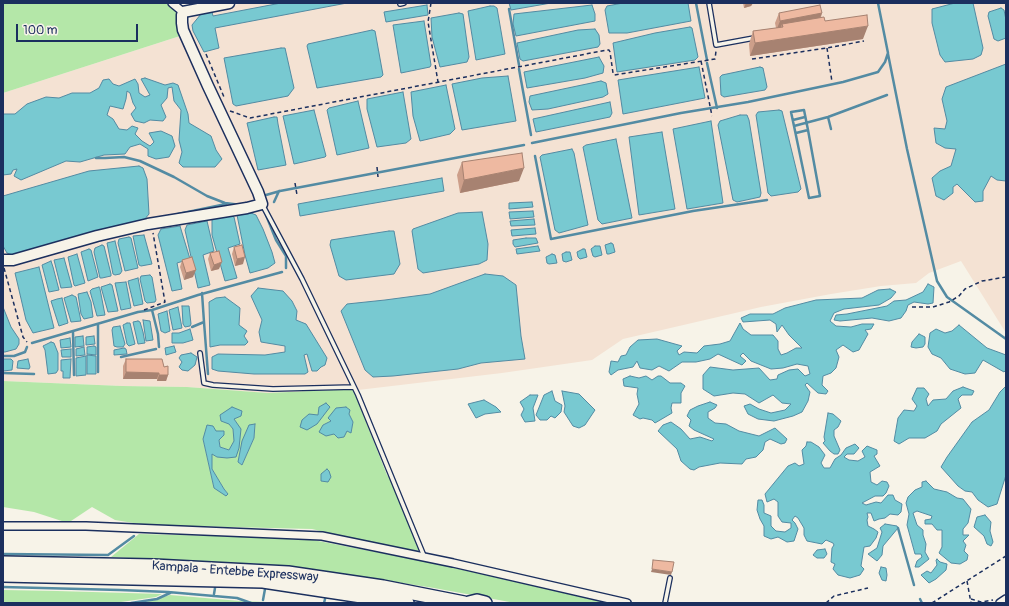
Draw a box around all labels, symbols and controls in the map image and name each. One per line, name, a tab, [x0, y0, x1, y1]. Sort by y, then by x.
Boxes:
scale bar	[18, 16, 140, 42]
text: 100 m	[23, 23, 57, 38]
street label: Kampala - Entebbe Expressway	[151, 558, 319, 586]

